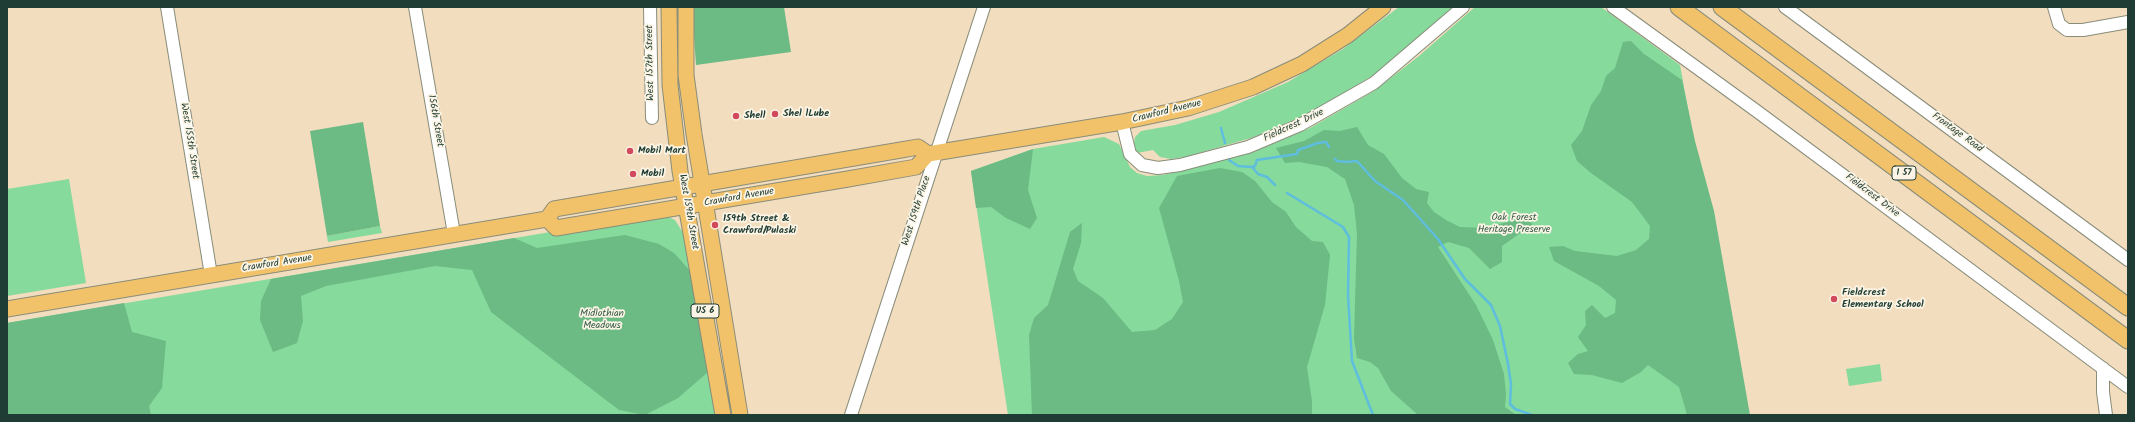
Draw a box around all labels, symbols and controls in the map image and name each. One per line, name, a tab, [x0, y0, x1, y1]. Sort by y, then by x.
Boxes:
street label: West 157th Street	[644, 25, 658, 101]
street label: 156th Street	[425, 94, 445, 148]
street label: Crawford Avenue	[1131, 98, 1203, 126]
street label: West 155th Street	[177, 102, 201, 180]
street label: Fieldcrest Drive	[1262, 107, 1326, 145]
place label: Shel lLube	[783, 108, 829, 120]
marker: Shel lLube	[770, 109, 780, 119]
place label: Shell	[744, 110, 765, 122]
street label: Frontage Road	[1929, 110, 1985, 156]
marker: Shell	[731, 111, 741, 121]
place label: Mobil Mart	[638, 145, 686, 157]
marker: Mobil Mart	[625, 146, 635, 156]
road number: I 57	[1892, 166, 1916, 180]
place label: Mobil	[641, 168, 664, 180]
marker: Mobil	[628, 169, 638, 179]
street label: Fieldcrest Drive	[1843, 172, 1901, 220]
street label: West 159th Street	[675, 173, 701, 251]
street label: West 159th Place	[900, 175, 934, 247]
street label: Crawford Avenue	[703, 186, 775, 210]
park label: Oak Forest Heritage Preserve	[1478, 212, 1550, 236]
place label: 159th Street & Crawford/Pulaski	[723, 213, 796, 236]
marker: 159th Street & Crawford/Pulaski	[710, 220, 720, 230]
street label: Crawford Avenue	[241, 253, 313, 275]
place label: Fieldcrest Elementary School	[1842, 287, 1924, 310]
marker: Fieldcrest Elementary School	[1829, 294, 1839, 304]
road number: US 6	[691, 304, 719, 318]
park label: Midlothian Meadows	[580, 308, 624, 332]

